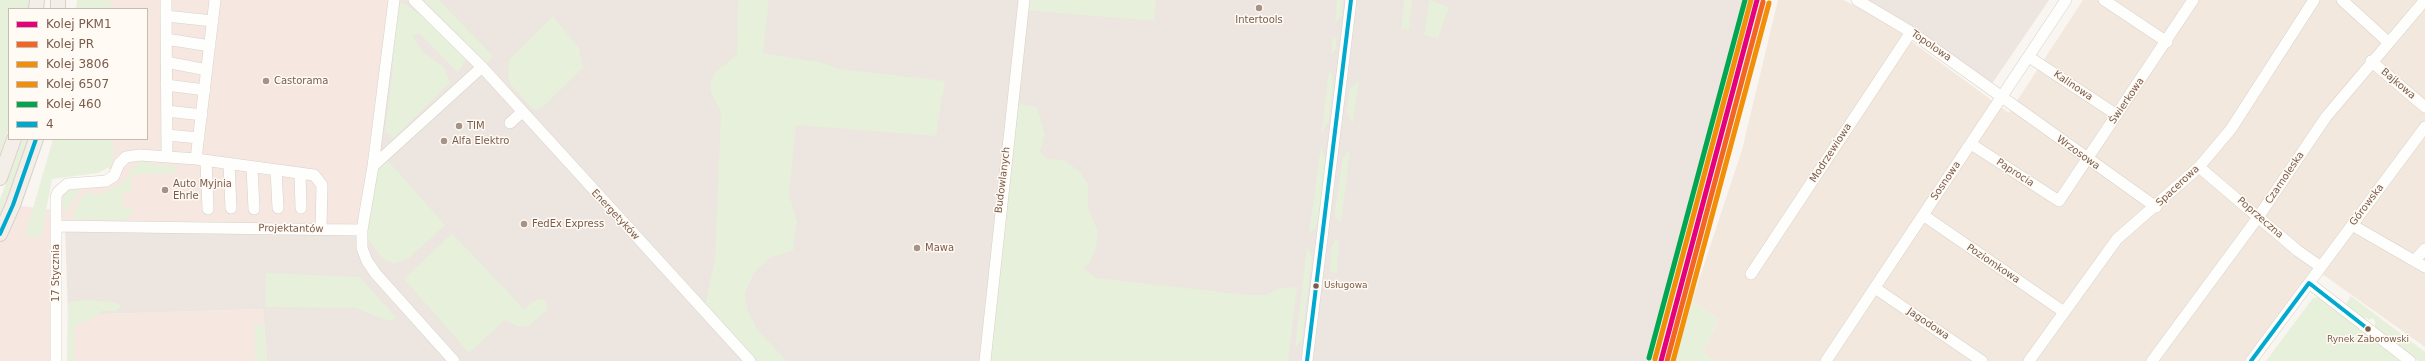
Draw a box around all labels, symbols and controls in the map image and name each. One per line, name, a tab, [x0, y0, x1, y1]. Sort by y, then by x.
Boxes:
marker: Intertools	[1254, 3, 1264, 13]
legend	[8, 8, 148, 140]
place label: Intertools	[1235, 14, 1283, 26]
text: Kolej PKM1	[46, 17, 112, 31]
street label: Topolowa	[1909, 28, 1953, 64]
text: Kolej PR	[46, 37, 94, 51]
text: Kolej 3806	[46, 57, 109, 71]
street label: Bajkowa	[2378, 66, 2418, 102]
street label: Kalinowa	[2051, 68, 2095, 104]
place label: Castorama	[274, 75, 328, 87]
street label: Świerkowa	[2107, 75, 2147, 127]
marker: Castorama	[261, 76, 271, 86]
text: Kolej 6507	[46, 77, 109, 91]
text: Kolej 460	[46, 97, 101, 111]
text: 4	[46, 117, 54, 131]
place label: TIM	[467, 120, 485, 132]
marker: TIM	[454, 121, 464, 131]
street label: Modrzewiowa	[1807, 121, 1855, 185]
street label: Wrzosowa	[2054, 133, 2102, 173]
place label: Alfa Elektro	[452, 135, 509, 147]
marker: Alfa Elektro	[439, 136, 449, 146]
street label: Budowlanych	[993, 146, 1013, 214]
street label: Czarnoleska	[2263, 150, 2307, 206]
street label: Paprocia	[1994, 156, 2036, 190]
street label: Sosnowa	[1929, 159, 1963, 203]
street label: Spacerowa	[2154, 163, 2202, 209]
place label: Auto Myjnia Ehrle	[173, 178, 232, 202]
street label: Górowska	[2347, 182, 2387, 228]
marker: Auto Myjnia Ehrle	[160, 185, 170, 195]
street label: Energetyków	[589, 187, 641, 243]
street label: Poprzeczna	[2235, 195, 2285, 241]
place label: FedEx Express	[532, 218, 604, 230]
marker: FedEx Express	[519, 219, 529, 229]
street label: Projektantów	[258, 222, 324, 236]
place label: Mawa	[925, 242, 954, 254]
street label: Poziomkowa	[1964, 242, 2022, 286]
marker: Mawa	[912, 243, 922, 253]
street label: 17 Stycznia	[50, 244, 62, 302]
marker: Usługowa	[1311, 281, 1321, 291]
place label: Usługowa	[1324, 281, 1368, 291]
street label: Jagodowa	[1905, 306, 1951, 342]
marker: Rynek Zaborowski	[2363, 324, 2373, 334]
place label: Rynek Zaborowski	[2327, 335, 2409, 345]

